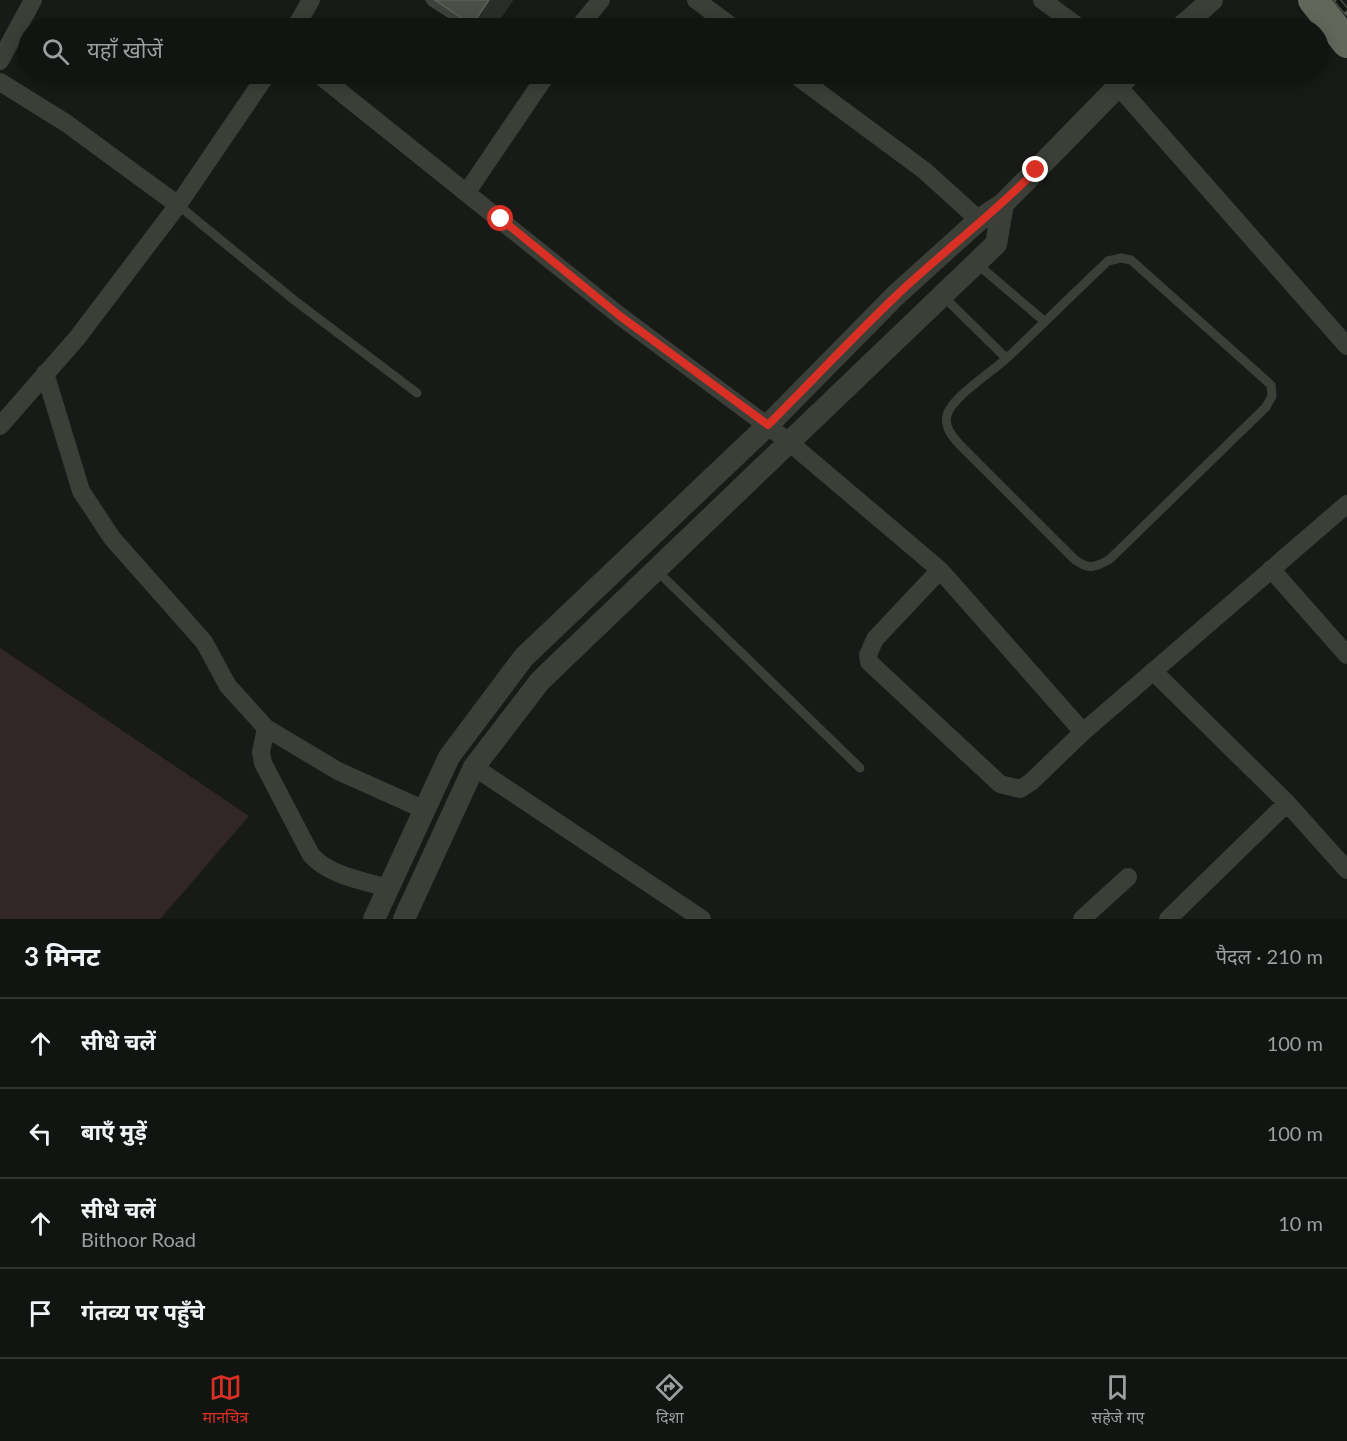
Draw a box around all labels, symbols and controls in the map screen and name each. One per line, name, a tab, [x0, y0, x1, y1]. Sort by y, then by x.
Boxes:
search box	[18, 18, 1329, 84]
icon: search	[39, 35, 72, 68]
text: यहाँ खोजें	[87, 36, 163, 63]
route end	[1022, 156, 1048, 182]
route start	[487, 205, 513, 231]
text: 3 मिनट	[24, 940, 100, 972]
text: पैदल · 210 m	[1216, 944, 1323, 968]
icon: ahead	[24, 1027, 57, 1060]
text: सीधे चलें	[81, 1028, 156, 1055]
text: 100 m	[1267, 1031, 1323, 1055]
icon: left	[24, 1117, 57, 1150]
text: बाएँ मुड़ें	[81, 1118, 147, 1145]
text: 100 m	[1267, 1121, 1323, 1145]
text: सीधे चलें	[81, 1196, 156, 1223]
icon: ahead	[24, 1207, 57, 1240]
text: 10 m	[1278, 1211, 1323, 1235]
text: Bithoor Road	[81, 1227, 196, 1251]
icon: arrive	[24, 1297, 57, 1330]
text: गंतव्य पर पहुँचे	[81, 1298, 205, 1325]
tab: मानचित्र	[203, 1371, 248, 1430]
tab: दिशा	[653, 1371, 686, 1430]
tab: सहेजे गए	[1091, 1371, 1144, 1430]

